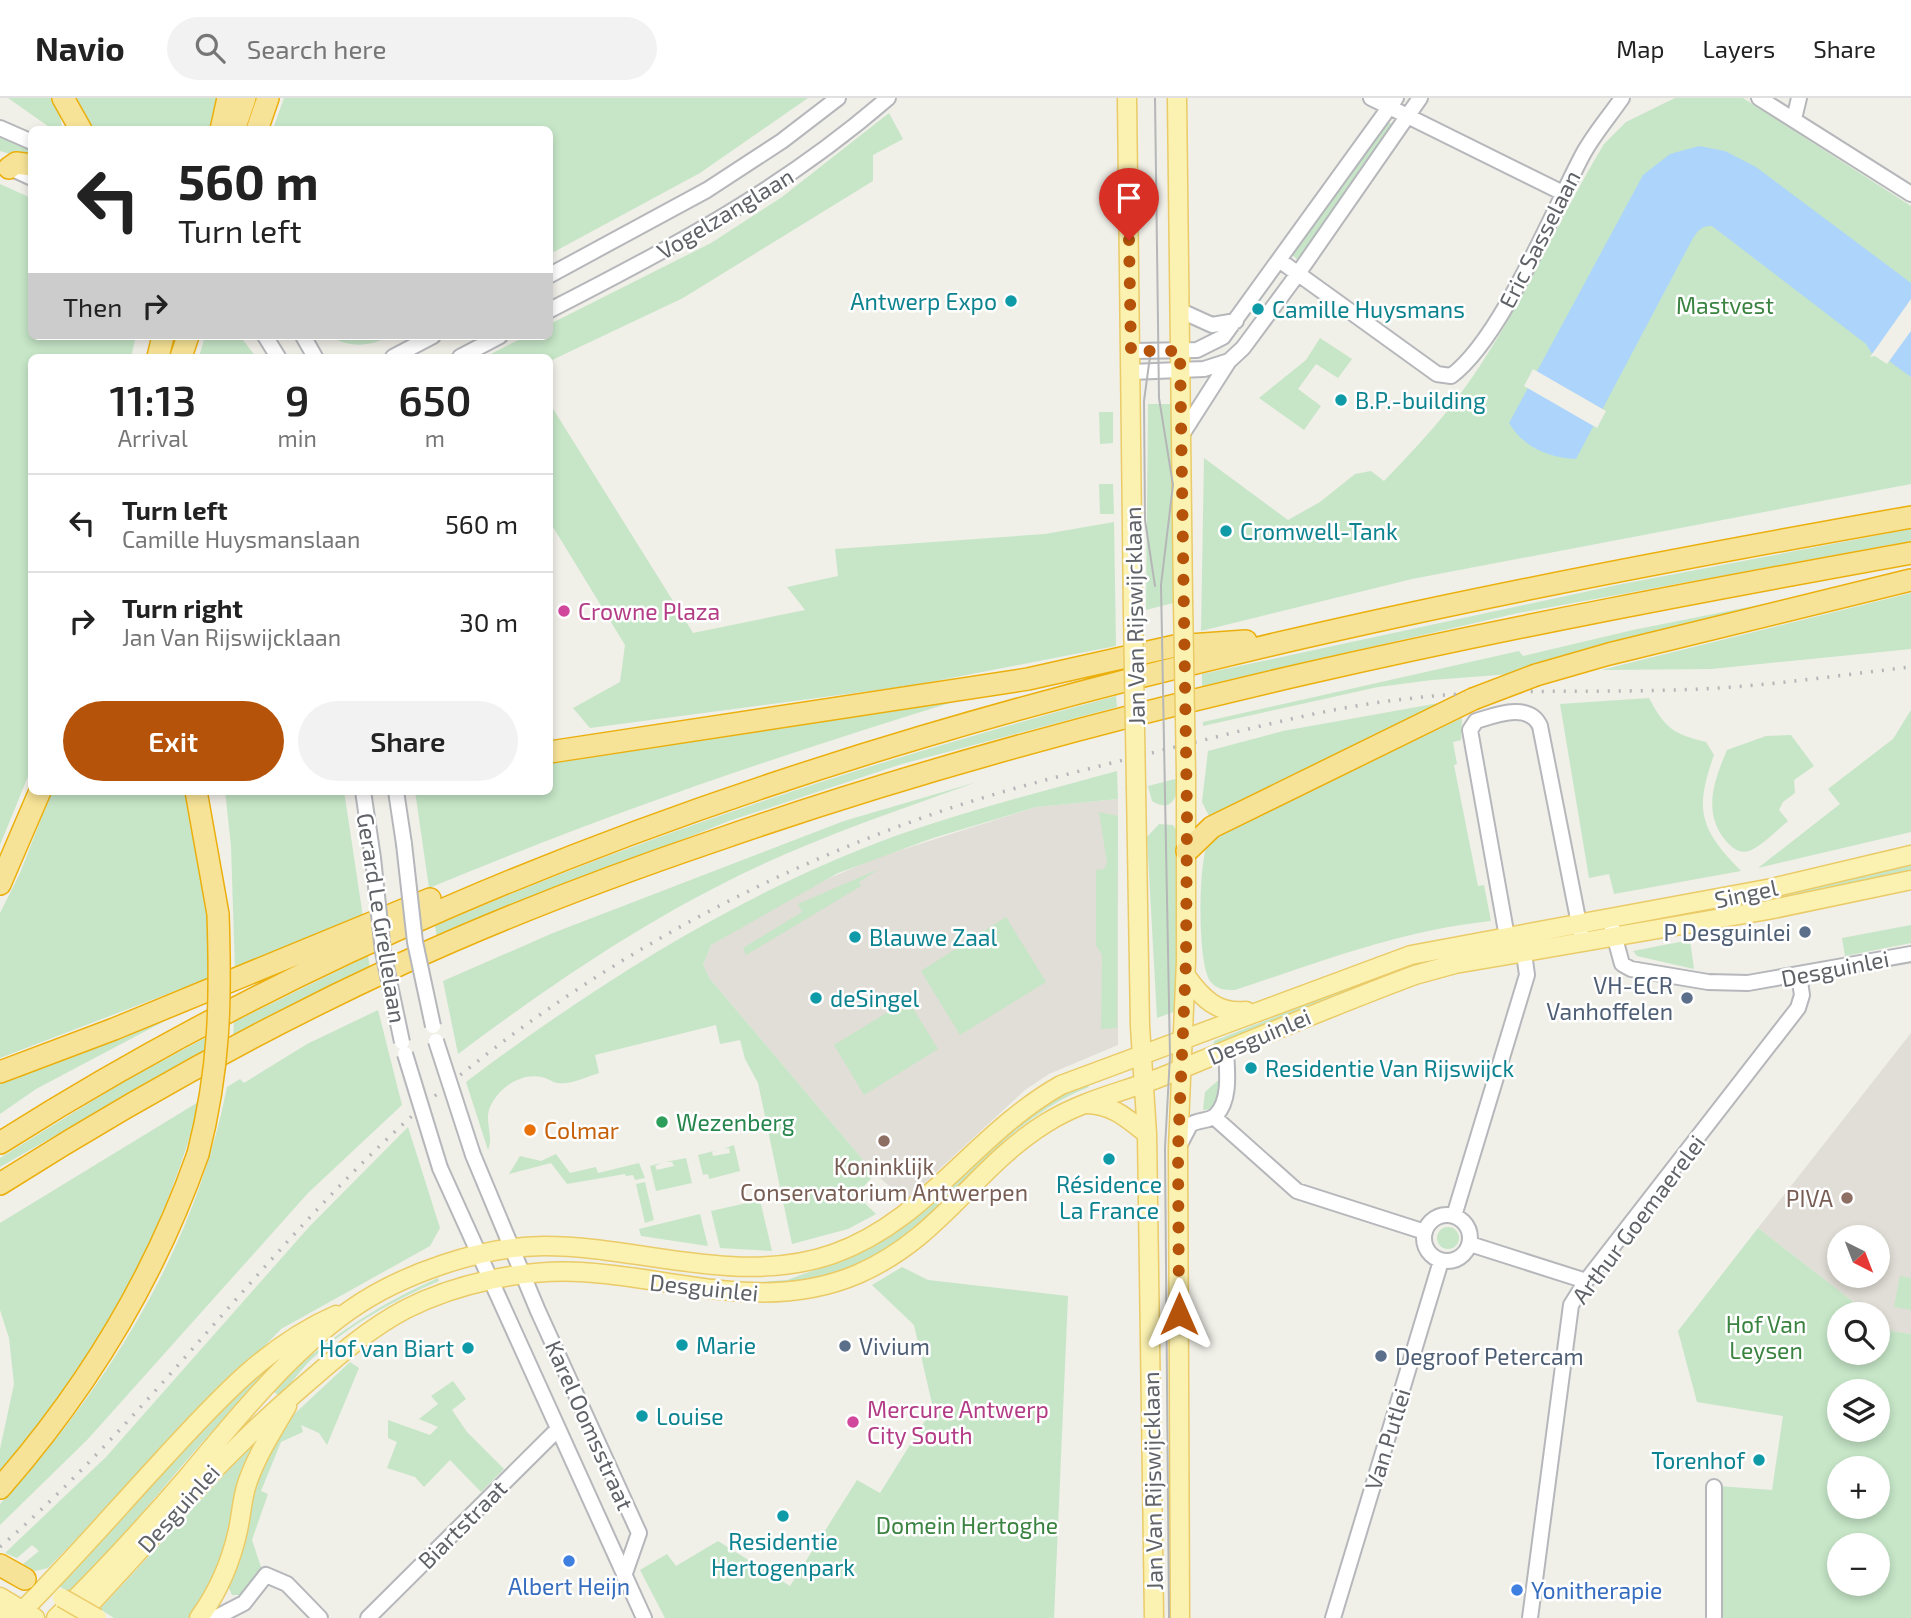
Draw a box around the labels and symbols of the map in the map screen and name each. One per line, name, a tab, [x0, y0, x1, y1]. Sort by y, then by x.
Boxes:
street label: Vogelzanglaan	[652, 161, 798, 265]
street label: Eric Sasselaan	[1492, 165, 1586, 313]
pin	[1099, 168, 1159, 240]
place label: Antwerp Expo	[850, 287, 997, 315]
park label: Mastvest	[1676, 291, 1774, 319]
marker: Antwerp Expo	[1003, 293, 1019, 309]
place label: Camille Huysmans	[1272, 295, 1465, 323]
marker: Camille Huysmans	[1250, 301, 1266, 317]
place label: B.P.-building	[1355, 386, 1486, 414]
marker: B.P.-building	[1333, 392, 1349, 408]
street label: Jan Van Rijswijcklaan	[1118, 506, 1150, 726]
place label: Cromwell-Tank	[1240, 517, 1398, 545]
marker: Cromwell-Tank	[1218, 523, 1234, 539]
place label: Crowne Plaza	[578, 597, 720, 625]
marker: Crowne Plaza	[556, 603, 572, 619]
street label: Gerard Le Grellelaan	[352, 811, 412, 1025]
street label: Singel	[1712, 873, 1780, 913]
place label: P Desguinlei	[1664, 918, 1791, 946]
place label: Blauwe Zaal	[869, 923, 997, 951]
marker: P Desguinlei	[1797, 924, 1813, 940]
marker: Blauwe Zaal	[847, 929, 863, 945]
street label: Desguinlei	[1779, 944, 1891, 992]
place label: VH-ECR Vanhoffelen	[1546, 971, 1673, 1025]
place label: deSingel	[830, 984, 920, 1012]
marker: deSingel	[808, 990, 824, 1006]
marker: VH-ECR Vanhoffelen	[1679, 990, 1695, 1006]
street label: Desguinlei	[1203, 1002, 1315, 1070]
place label: Residentie Van Rijswijck	[1265, 1054, 1515, 1082]
marker: Residentie Van Rijswijck	[1243, 1060, 1259, 1076]
place label: Wezenberg	[676, 1108, 795, 1136]
marker: Wezenberg	[654, 1114, 670, 1130]
place label: Colmar	[544, 1116, 619, 1144]
marker: Colmar	[522, 1122, 538, 1138]
street label: Arthur Goemaerelei	[1565, 1129, 1711, 1309]
marker: Koninklijk Conservatorium Antwerpen	[876, 1133, 892, 1149]
marker: Résidence La France	[1101, 1151, 1117, 1167]
place label: Koninklijk Conservatorium Antwerpen	[740, 1152, 1028, 1206]
place label: Résidence La France	[1056, 1170, 1162, 1224]
place label: PIVA	[1786, 1184, 1834, 1212]
marker: PIVA	[1839, 1190, 1855, 1206]
north arrow	[1827, 1225, 1890, 1288]
street label: Desguinlei	[648, 1267, 760, 1307]
position arrow	[1142, 1277, 1216, 1351]
park label: Hof Van Leysen	[1726, 1310, 1806, 1364]
place label: Marie	[696, 1331, 756, 1359]
place label: Vivium	[859, 1332, 930, 1360]
place label: Hof van Biart	[319, 1334, 454, 1362]
street label: Karel Oomsstraat	[540, 1336, 640, 1514]
marker: Marie	[674, 1337, 690, 1353]
marker: Vivium	[837, 1338, 853, 1354]
marker: Hof van Biart	[460, 1340, 476, 1356]
place label: Degroof Petercam	[1395, 1342, 1584, 1370]
marker: Degroof Petercam	[1373, 1348, 1389, 1364]
street label: Jan Van Rijswijcklaan	[1136, 1371, 1168, 1591]
street label: Van Putlei	[1358, 1385, 1416, 1493]
place label: Mercure Antwerp City South	[867, 1395, 1049, 1449]
place label: Louise	[656, 1402, 724, 1430]
marker: Louise	[634, 1408, 650, 1424]
marker: Mercure Antwerp City South	[845, 1414, 861, 1430]
place label: Torenhof	[1651, 1446, 1746, 1474]
marker: Torenhof	[1751, 1452, 1767, 1468]
street label: Desguinlei	[131, 1458, 225, 1558]
street label: Biartstraat	[412, 1474, 512, 1574]
marker: Residentie Hertogenpark	[775, 1508, 791, 1524]
park label: Domein Hertoghe	[876, 1511, 1058, 1539]
place label: Residentie Hertogenpark	[711, 1527, 855, 1581]
marker: Albert Heijn	[561, 1553, 577, 1569]
place label: Albert Heijn	[508, 1572, 630, 1600]
place label: Yonitherapie	[1531, 1576, 1662, 1604]
marker: Yonitherapie	[1509, 1582, 1525, 1598]

